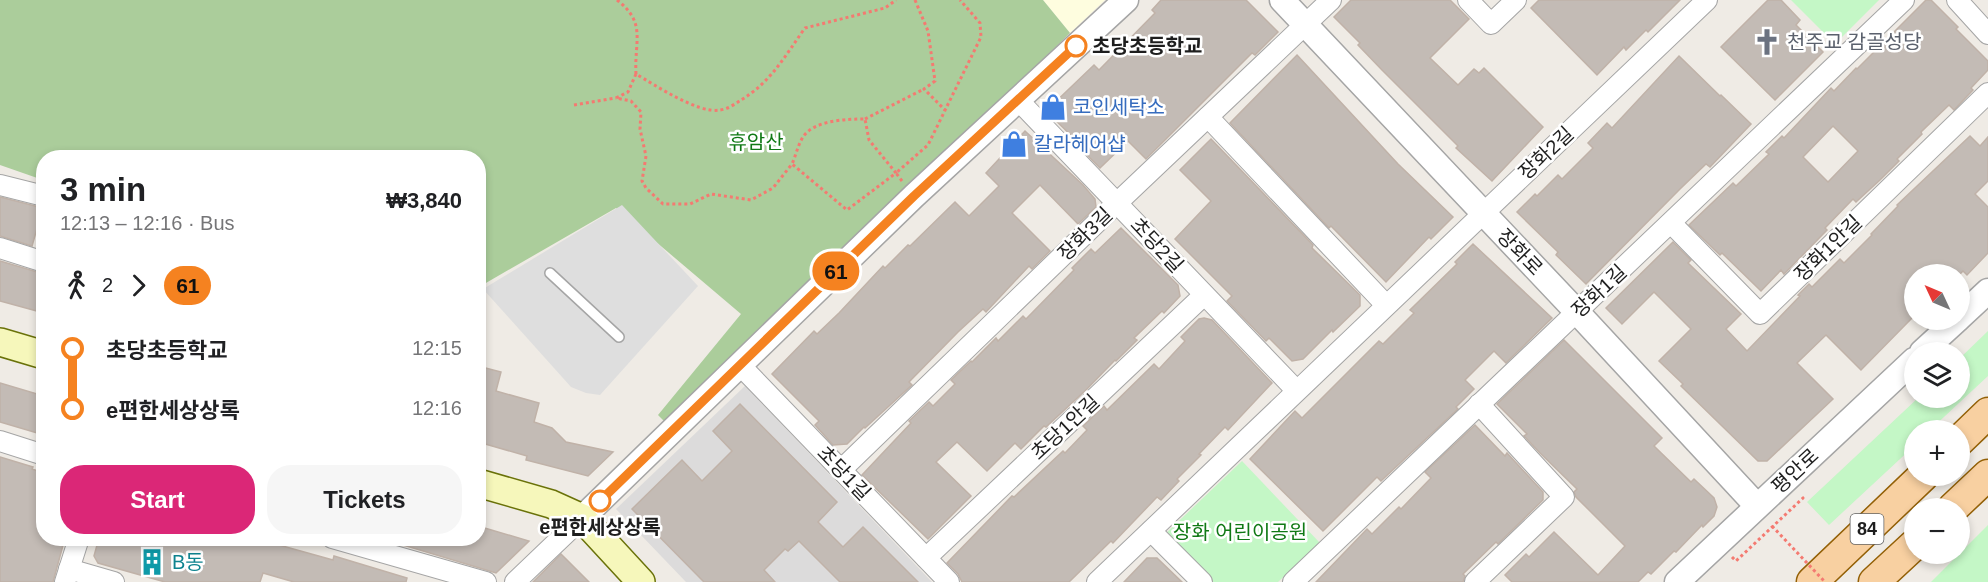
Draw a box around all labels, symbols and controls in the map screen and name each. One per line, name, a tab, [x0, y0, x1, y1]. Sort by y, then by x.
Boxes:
church icon: 천주교 감골성당	[1752, 27, 1782, 57]
place label: 천주교 감골성당	[1787, 31, 1921, 53]
marker: 초당초등학교	[1065, 35, 1087, 57]
place label: 초당초등학교	[1092, 35, 1202, 57]
shop icon: 코인세탁소	[1038, 92, 1068, 122]
place label: 코인세탁소	[1073, 96, 1165, 118]
street label: 장화2길	[1514, 122, 1578, 184]
shop icon: 칼라헤어샵	[999, 129, 1029, 159]
park label: 휴암산	[728, 131, 784, 153]
place label: 칼라헤어샵	[1034, 133, 1126, 155]
text: 3 min	[60, 171, 146, 208]
text: ₩3,840	[386, 188, 462, 213]
street label: 장화3길	[1054, 203, 1116, 265]
street label: 장화1안길	[1790, 211, 1866, 285]
text: 12:13 – 12:16 · Bus	[60, 212, 235, 234]
street label: 초당2길	[1126, 213, 1188, 277]
street label: 장화로	[1493, 225, 1547, 279]
line badge: 61	[809, 252, 863, 290]
text: 61	[824, 260, 848, 283]
street label: 장화1길	[1567, 260, 1631, 322]
north arrow	[1904, 264, 1970, 330]
map controls	[1904, 264, 1970, 564]
icon: walk	[60, 269, 93, 302]
icon: forward	[122, 269, 155, 302]
text: 2	[102, 274, 113, 296]
text: 61	[176, 274, 199, 297]
text: 12:15	[412, 337, 462, 359]
text: 초당초등학교	[106, 338, 227, 363]
button: layers	[1904, 342, 1970, 408]
street label: 초당1안길	[1027, 390, 1103, 464]
text: 12:16	[412, 397, 462, 419]
text: e편한세상상록	[106, 398, 240, 423]
button: +	[1904, 420, 1970, 486]
street label: 초당1길	[813, 442, 875, 504]
street label: 평안로	[1767, 444, 1823, 498]
button: Start	[60, 465, 255, 534]
button: Tickets	[267, 465, 462, 534]
marker: e편한세상상록	[589, 490, 611, 512]
button: −	[1904, 498, 1970, 564]
road number: 84	[1850, 514, 1884, 544]
place label: e편한세상상록	[539, 516, 661, 538]
park label: 장화 어린이공원	[1173, 521, 1307, 543]
building icon: B동	[137, 547, 167, 577]
place label: B동	[172, 551, 204, 573]

